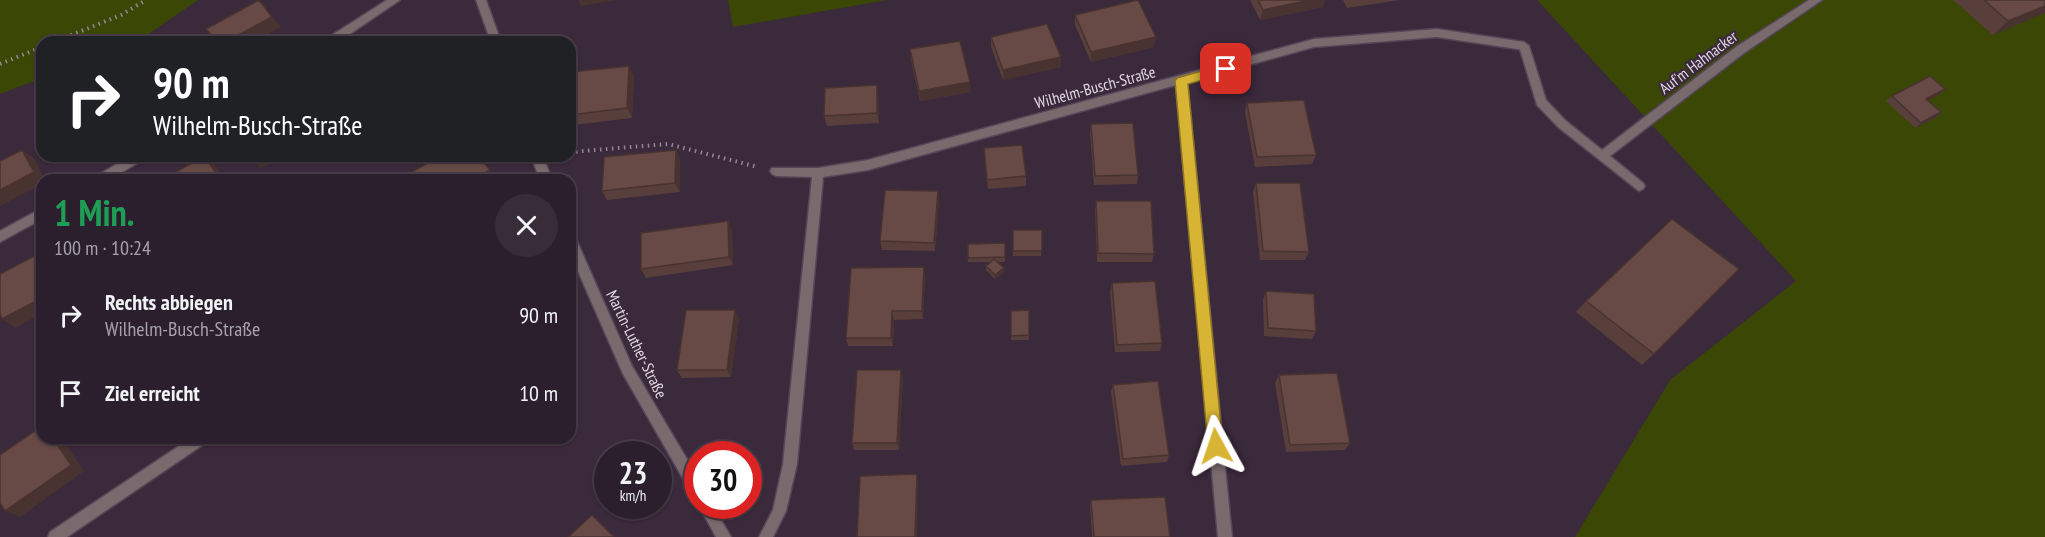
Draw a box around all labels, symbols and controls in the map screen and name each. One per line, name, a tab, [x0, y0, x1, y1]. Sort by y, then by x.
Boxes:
street label: Auf'm Hahnacker	[1655, 26, 1742, 98]
pin	[1200, 43, 1251, 94]
icon: arrive	[1209, 52, 1242, 85]
text: 90 m	[153, 55, 230, 110]
icon: right	[54, 60, 132, 138]
street label: Wilhelm-Busch-Straße	[1032, 61, 1158, 113]
text: Wilhelm-Busch-Straße	[153, 108, 362, 142]
text: 1 Min.	[54, 189, 134, 236]
button: close	[495, 194, 558, 257]
text: 100 m · 10:24	[54, 235, 151, 261]
street label: Martin-Luther-Straße	[602, 287, 672, 401]
text: Rechts abbiegen	[105, 288, 233, 316]
icon: right	[54, 299, 87, 332]
text: 90 m	[519, 301, 558, 329]
text: Wilhelm-Busch-Straße	[105, 316, 260, 342]
icon: arrive	[54, 377, 87, 410]
text: Ziel erreicht	[105, 379, 200, 407]
text: 10 m	[519, 379, 558, 407]
position arrow	[1184, 414, 1248, 478]
speed limit sign: 30	[684, 441, 762, 519]
text: 23	[619, 453, 647, 492]
text: km/h	[620, 486, 646, 505]

